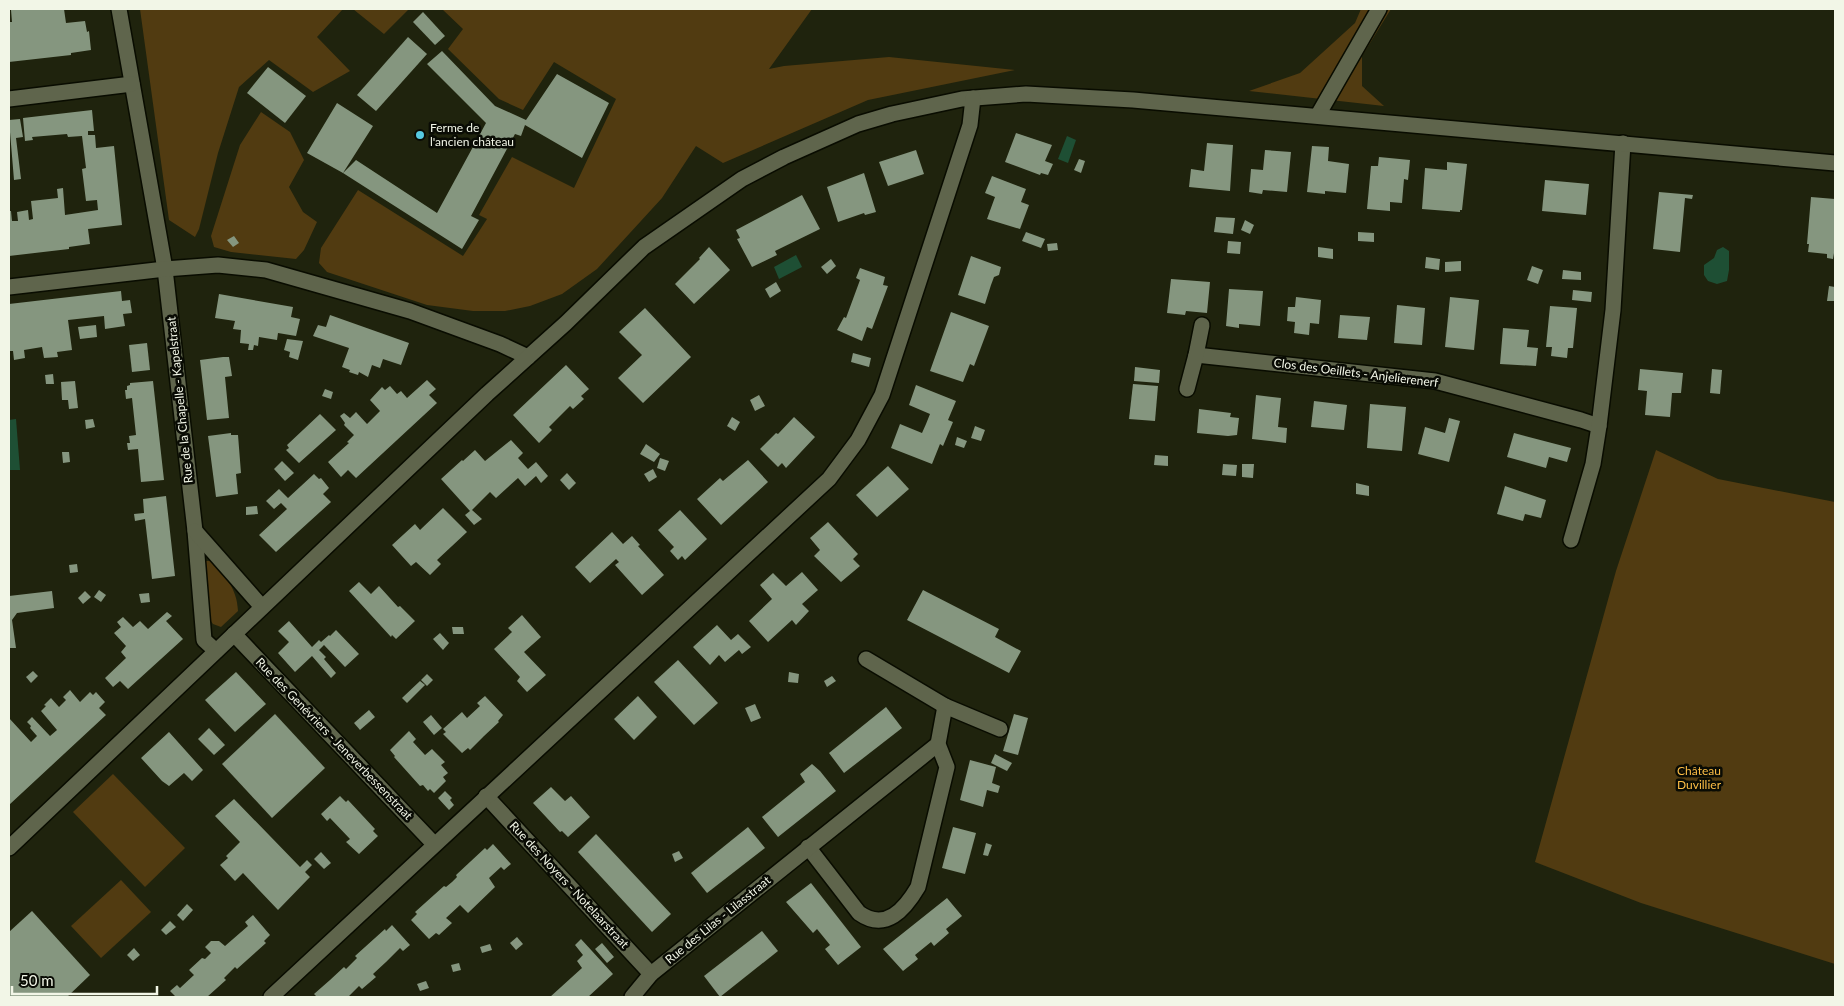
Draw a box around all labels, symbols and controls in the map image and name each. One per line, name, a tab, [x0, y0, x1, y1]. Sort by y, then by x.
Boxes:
place label: Ferme de l'ancien château	[430, 120, 514, 149]
marker: Ferme de l'ancien château	[414, 129, 426, 141]
street label: Rue de la Chapelle - Kapelstraat	[163, 315, 196, 484]
street label: Clos des Oeillets - Anjelierenerf	[1273, 355, 1440, 390]
street label: Rue des Genévriers - Jeneverbessenstraat	[253, 655, 416, 823]
park label: Château Duvillier	[1677, 763, 1722, 792]
street label: Rue des Noyers - Notelaarstraat	[507, 818, 633, 952]
street label: Rue des Lilas - Lilasstraat	[662, 872, 774, 967]
scale bar	[12, 964, 158, 996]
text: 50 m	[20, 971, 54, 989]

